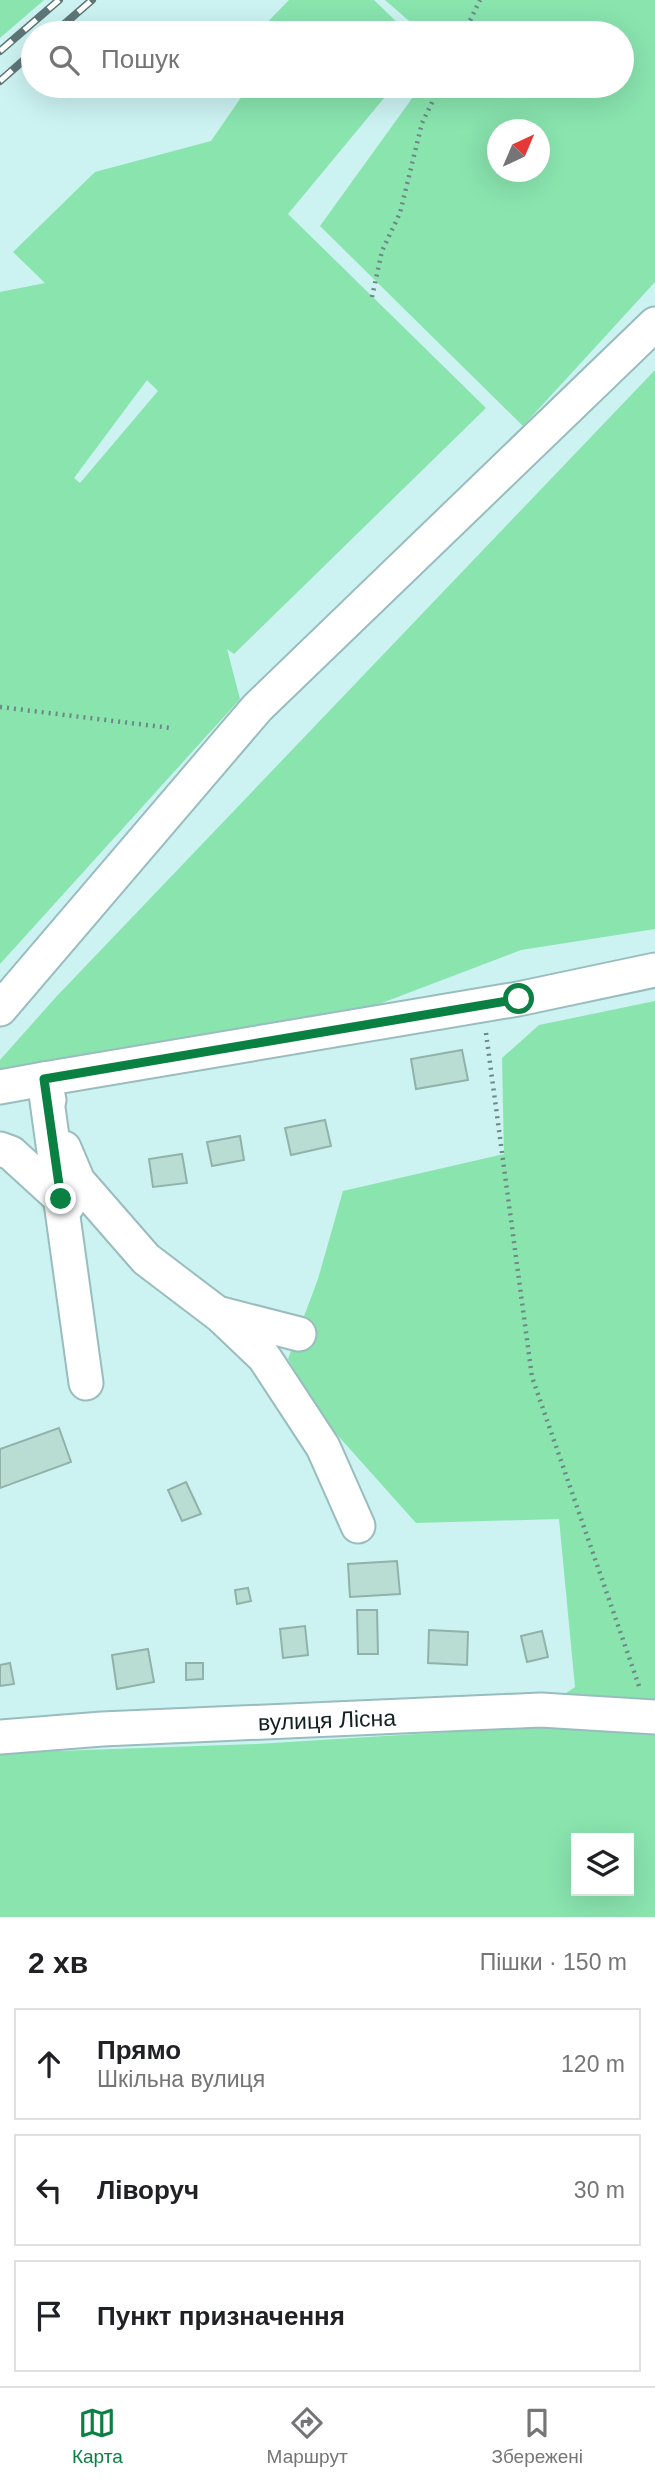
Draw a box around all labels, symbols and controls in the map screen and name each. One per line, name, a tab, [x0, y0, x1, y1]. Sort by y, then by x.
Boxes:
search box	[21, 21, 634, 98]
icon: search	[45, 41, 83, 79]
text: Пошук	[101, 44, 179, 74]
north arrow	[487, 119, 550, 182]
route start	[503, 983, 534, 1014]
route end	[45, 1183, 76, 1214]
street label: вулиця Лісна	[257, 1705, 397, 1735]
map controls	[571, 1833, 634, 1896]
button: layers	[571, 1833, 634, 1896]
text: 2 хв	[28, 1946, 88, 1979]
text: Пішки · 150 m	[480, 1949, 627, 1975]
text: Прямо	[97, 2035, 181, 2065]
icon: ahead	[30, 2045, 68, 2083]
text: 120 m	[561, 2051, 625, 2077]
text: Шкільна вулиця	[97, 2066, 265, 2092]
icon: left	[30, 2171, 68, 2209]
text: Ліворуч	[97, 2175, 199, 2205]
text: 30 m	[574, 2177, 625, 2203]
icon: arrive	[30, 2297, 68, 2335]
text: Пункт призначення	[97, 2301, 345, 2331]
tab: Карта	[72, 2404, 123, 2468]
tab: Маршрут	[267, 2404, 348, 2468]
tab: Збережені	[491, 2404, 583, 2468]

